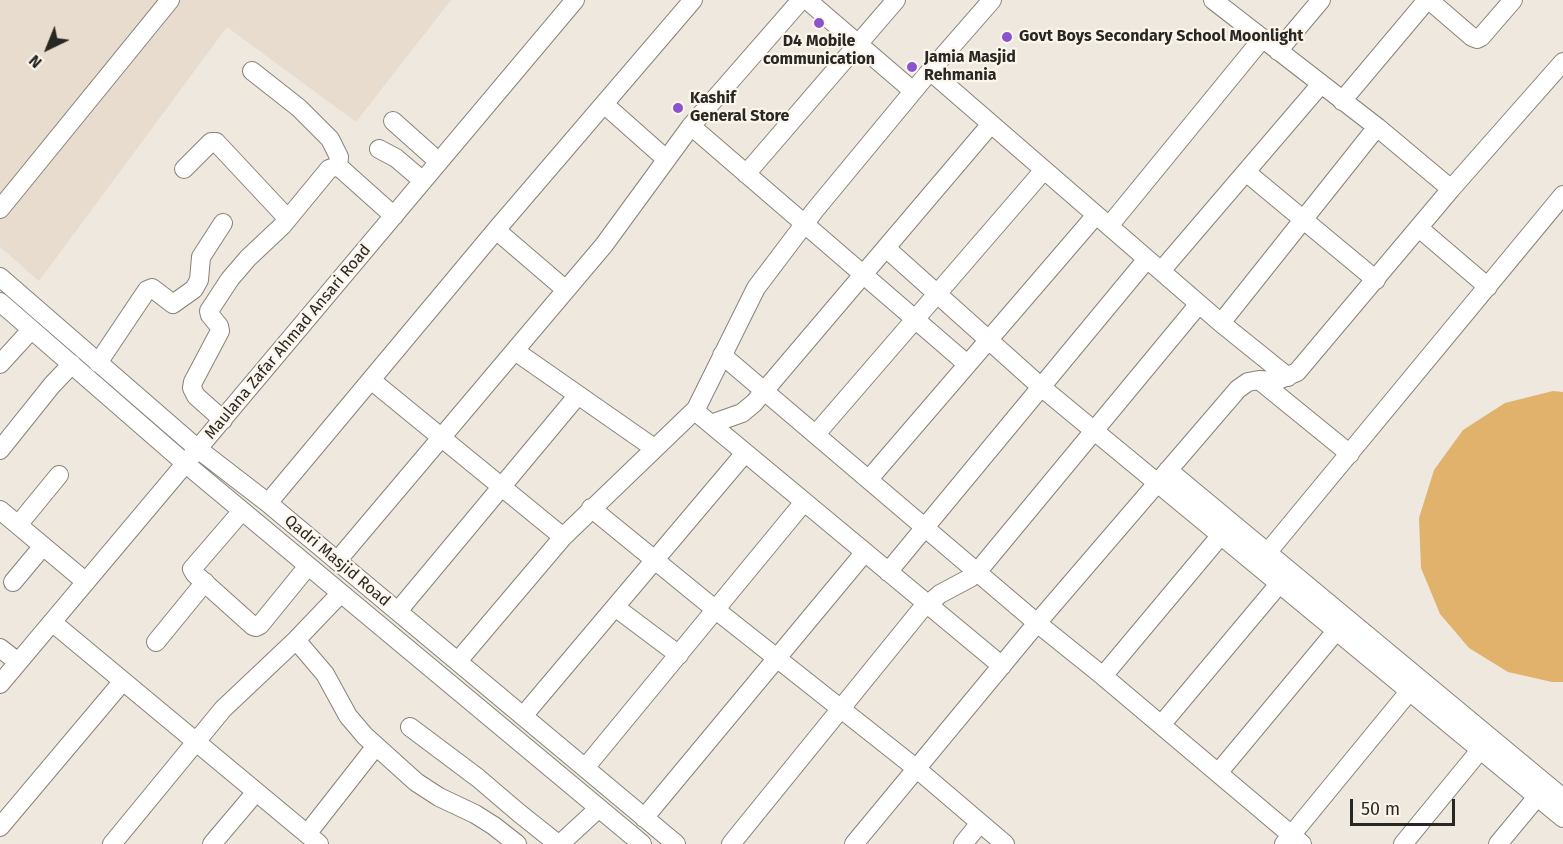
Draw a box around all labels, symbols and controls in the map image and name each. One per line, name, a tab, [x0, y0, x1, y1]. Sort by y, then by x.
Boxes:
marker: D4 Mobile communication	[812, 16, 826, 30]
north arrow	[18, 18, 78, 78]
place label: Govt Boys Secondary School Moonlight	[1019, 27, 1303, 47]
marker: Govt Boys Secondary School Moonlight	[1000, 30, 1014, 44]
place label: D4 Mobile communication	[763, 32, 875, 70]
place label: Jamia Masjid Rehmania	[924, 48, 1016, 86]
text: N	[25, 51, 46, 72]
marker: Jamia Masjid Rehmania	[905, 60, 919, 74]
place label: Kashif General Store	[690, 89, 789, 127]
marker: Kashif General Store	[671, 101, 685, 115]
street label: Maulana Zafar Ahmad Ansari Road	[201, 241, 375, 443]
street label: Qadri Masjid Road	[280, 511, 394, 611]
scale bar	[1353, 787, 1458, 825]
text: 50 m	[1361, 798, 1400, 820]

